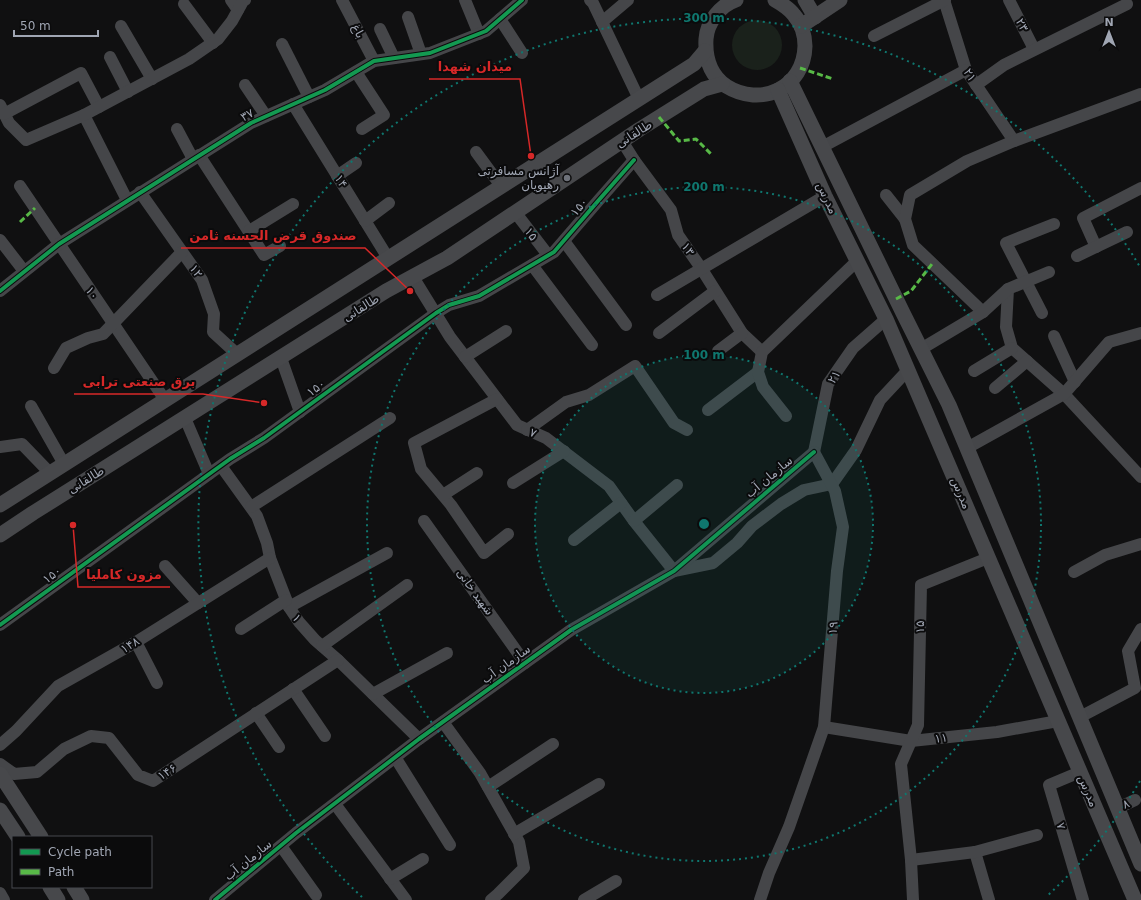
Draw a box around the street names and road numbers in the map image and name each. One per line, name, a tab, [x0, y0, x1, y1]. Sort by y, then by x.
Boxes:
street label: ۲۳	[1013, 16, 1031, 34]
street label: باغ	[348, 21, 368, 41]
street label: ۲۱	[961, 66, 979, 84]
street label: ۳۷	[238, 106, 256, 124]
street label: طالقانی	[613, 117, 655, 151]
street label: ۱۴	[332, 172, 350, 190]
street label: مدرس	[813, 180, 840, 216]
street label: ۱۵۰	[567, 195, 591, 219]
street label: ۱۵	[522, 225, 540, 243]
street label: ۱۳	[679, 240, 698, 259]
street label: ۱۲	[187, 262, 205, 280]
street label: ۱۰	[83, 284, 101, 302]
street label: طالقانی	[340, 291, 382, 325]
street label: ۲۱	[825, 368, 843, 386]
street label: ۱۵۰	[304, 377, 328, 399]
street label: ۷	[527, 425, 539, 441]
street label: سازمان آب	[742, 453, 796, 501]
street label: طالقانی	[65, 463, 107, 497]
street label: مدرس	[947, 475, 974, 511]
street label: ۱۵۰	[40, 564, 64, 586]
street label: شهید خانی	[454, 566, 496, 618]
street label: ۱	[289, 611, 305, 625]
street label: ۱۵	[913, 620, 927, 634]
street label: ۱۹	[825, 621, 841, 635]
street label: ۱۴۸	[118, 634, 142, 656]
street label: سازمان آب	[478, 641, 534, 687]
street label: ۱۱	[934, 730, 948, 746]
street label: ۱۴۶	[155, 761, 179, 783]
street label: مدرس	[1074, 773, 1101, 809]
street label: ۸	[1120, 796, 1132, 812]
street label: ۷	[1053, 821, 1069, 832]
street label: سازمان آب	[221, 836, 275, 884]

